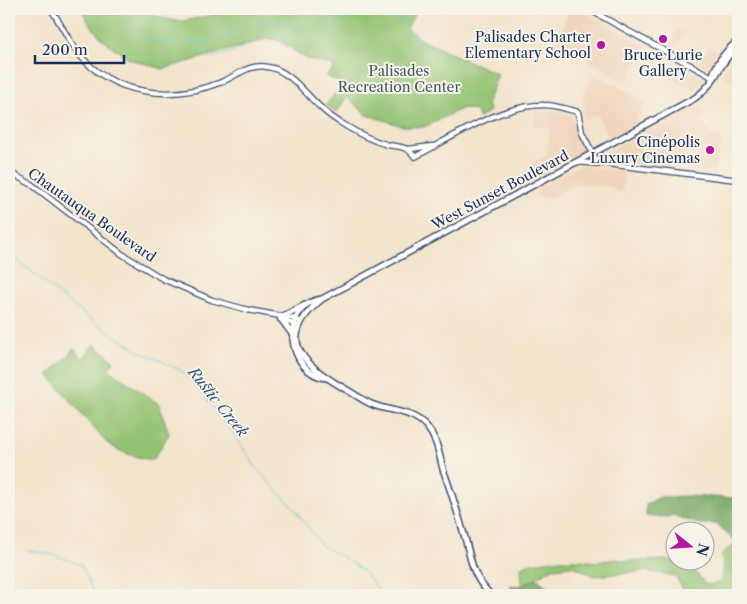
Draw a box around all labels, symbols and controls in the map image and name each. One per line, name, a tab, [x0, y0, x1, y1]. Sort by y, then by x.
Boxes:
place label: Palisades Charter Elementary School	[465, 28, 591, 62]
scale bar	[35, 32, 124, 64]
marker: Bruce Lurie Gallery	[657, 33, 669, 45]
marker: Palisades Charter Elementary School	[595, 39, 607, 51]
text: 200 m	[42, 40, 88, 59]
place label: Bruce Lurie Gallery	[624, 46, 703, 80]
park label: Palisades Recreation Center	[338, 62, 460, 96]
place label: Cinépolis Luxury Cinemas	[590, 133, 700, 167]
marker: Cinépolis Luxury Cinemas	[704, 144, 716, 156]
street label: West Sunset Boulevard	[428, 146, 572, 234]
street label: Chautauqua Boulevard	[25, 164, 160, 266]
water label: Rustic Creek	[184, 362, 253, 441]
north arrow	[664, 522, 714, 572]
text: N	[692, 541, 713, 558]

